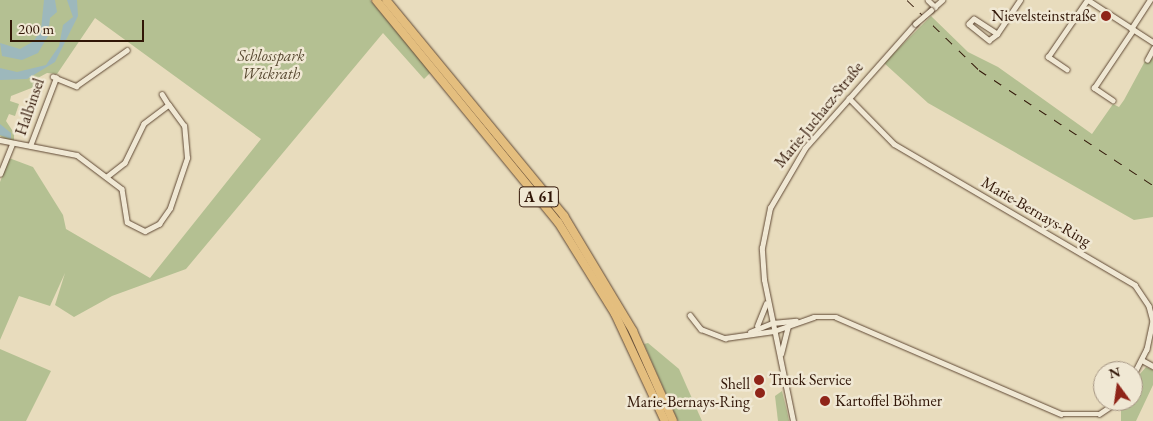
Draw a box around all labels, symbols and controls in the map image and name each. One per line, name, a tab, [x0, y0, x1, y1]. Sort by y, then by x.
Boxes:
place label: Nievelsteinstraße	[991, 6, 1096, 26]
scale bar	[12, 10, 146, 42]
marker: Nievelsteinstraße	[1100, 10, 1112, 22]
text: 200 m	[18, 19, 54, 38]
park label: Schlosspark Wickrath	[237, 46, 305, 84]
street label: Marie-Juchacz-Straße	[771, 58, 867, 172]
street label: Halbinsel	[11, 76, 49, 138]
street label: Marie-Bernays-Ring	[978, 173, 1094, 251]
road number: A 61	[518, 184, 560, 210]
north arrow	[1093, 361, 1143, 411]
text: N	[1107, 362, 1122, 383]
place label: Truck Service	[769, 370, 851, 390]
place label: Shell Marie-Bernays-Ring	[627, 374, 750, 412]
marker: Truck Service	[753, 374, 765, 386]
marker: Shell Marie-Bernays-Ring	[754, 387, 766, 399]
place label: Kartoffel Böhmer	[835, 391, 942, 411]
marker: Kartoffel Böhmer	[819, 395, 831, 407]

